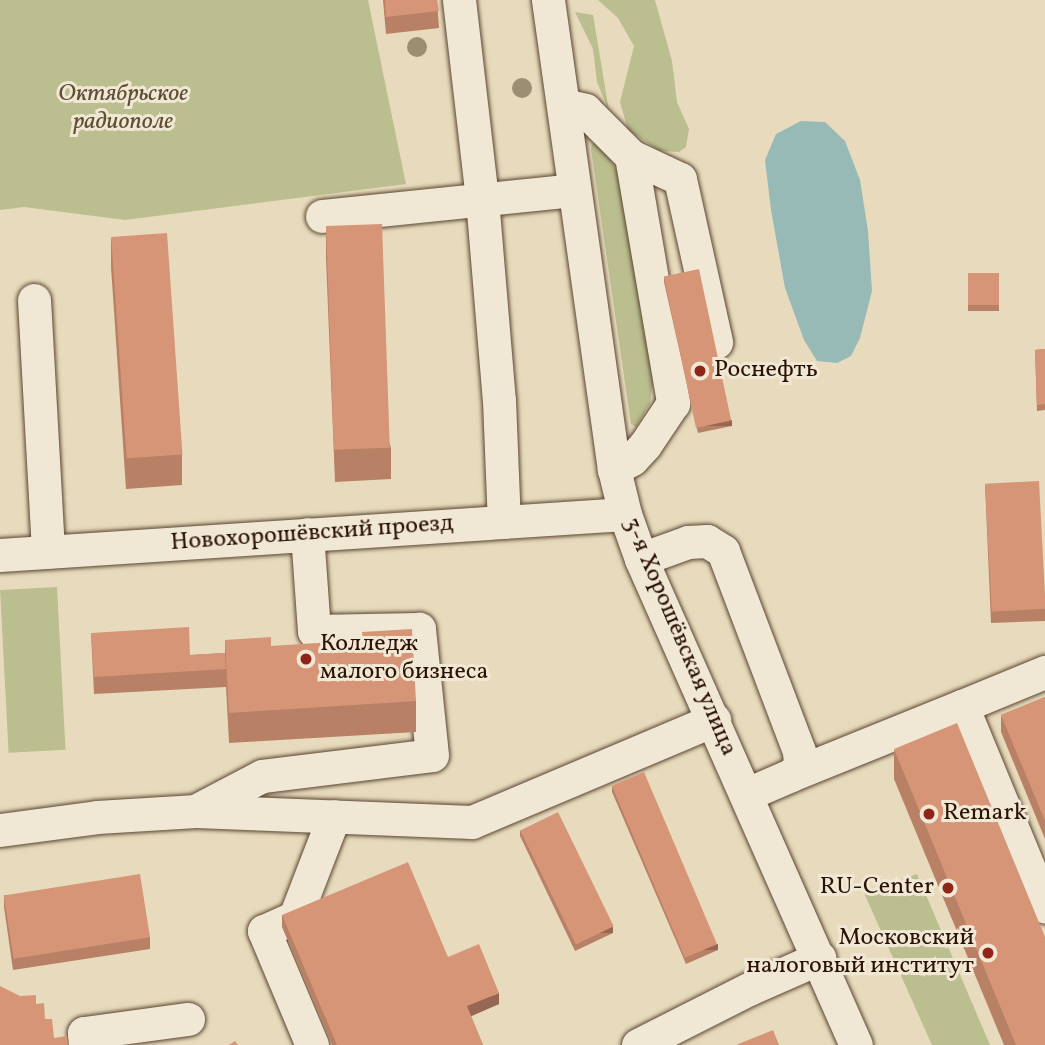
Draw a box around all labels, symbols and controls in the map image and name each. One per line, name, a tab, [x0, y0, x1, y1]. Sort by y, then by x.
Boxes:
park label: Октябрьское радиополе	[58, 81, 188, 137]
place label: Роснефть	[714, 357, 818, 385]
marker: Роснефть	[692, 363, 708, 379]
street label: Новохорошёвский проезд	[170, 510, 454, 558]
street label: 3-я Хорошёвская улица	[616, 513, 742, 761]
place label: Колледж малого бизнеса	[320, 631, 488, 687]
marker: Колледж малого бизнеса	[298, 651, 314, 667]
place label: Remark	[943, 800, 1027, 828]
marker: Remark	[921, 806, 937, 822]
place label: RU-Center	[820, 874, 934, 902]
marker: RU-Center	[940, 880, 956, 896]
place label: Московский налоговый институт	[746, 925, 974, 981]
marker: Московский налоговый институт	[980, 945, 996, 961]

